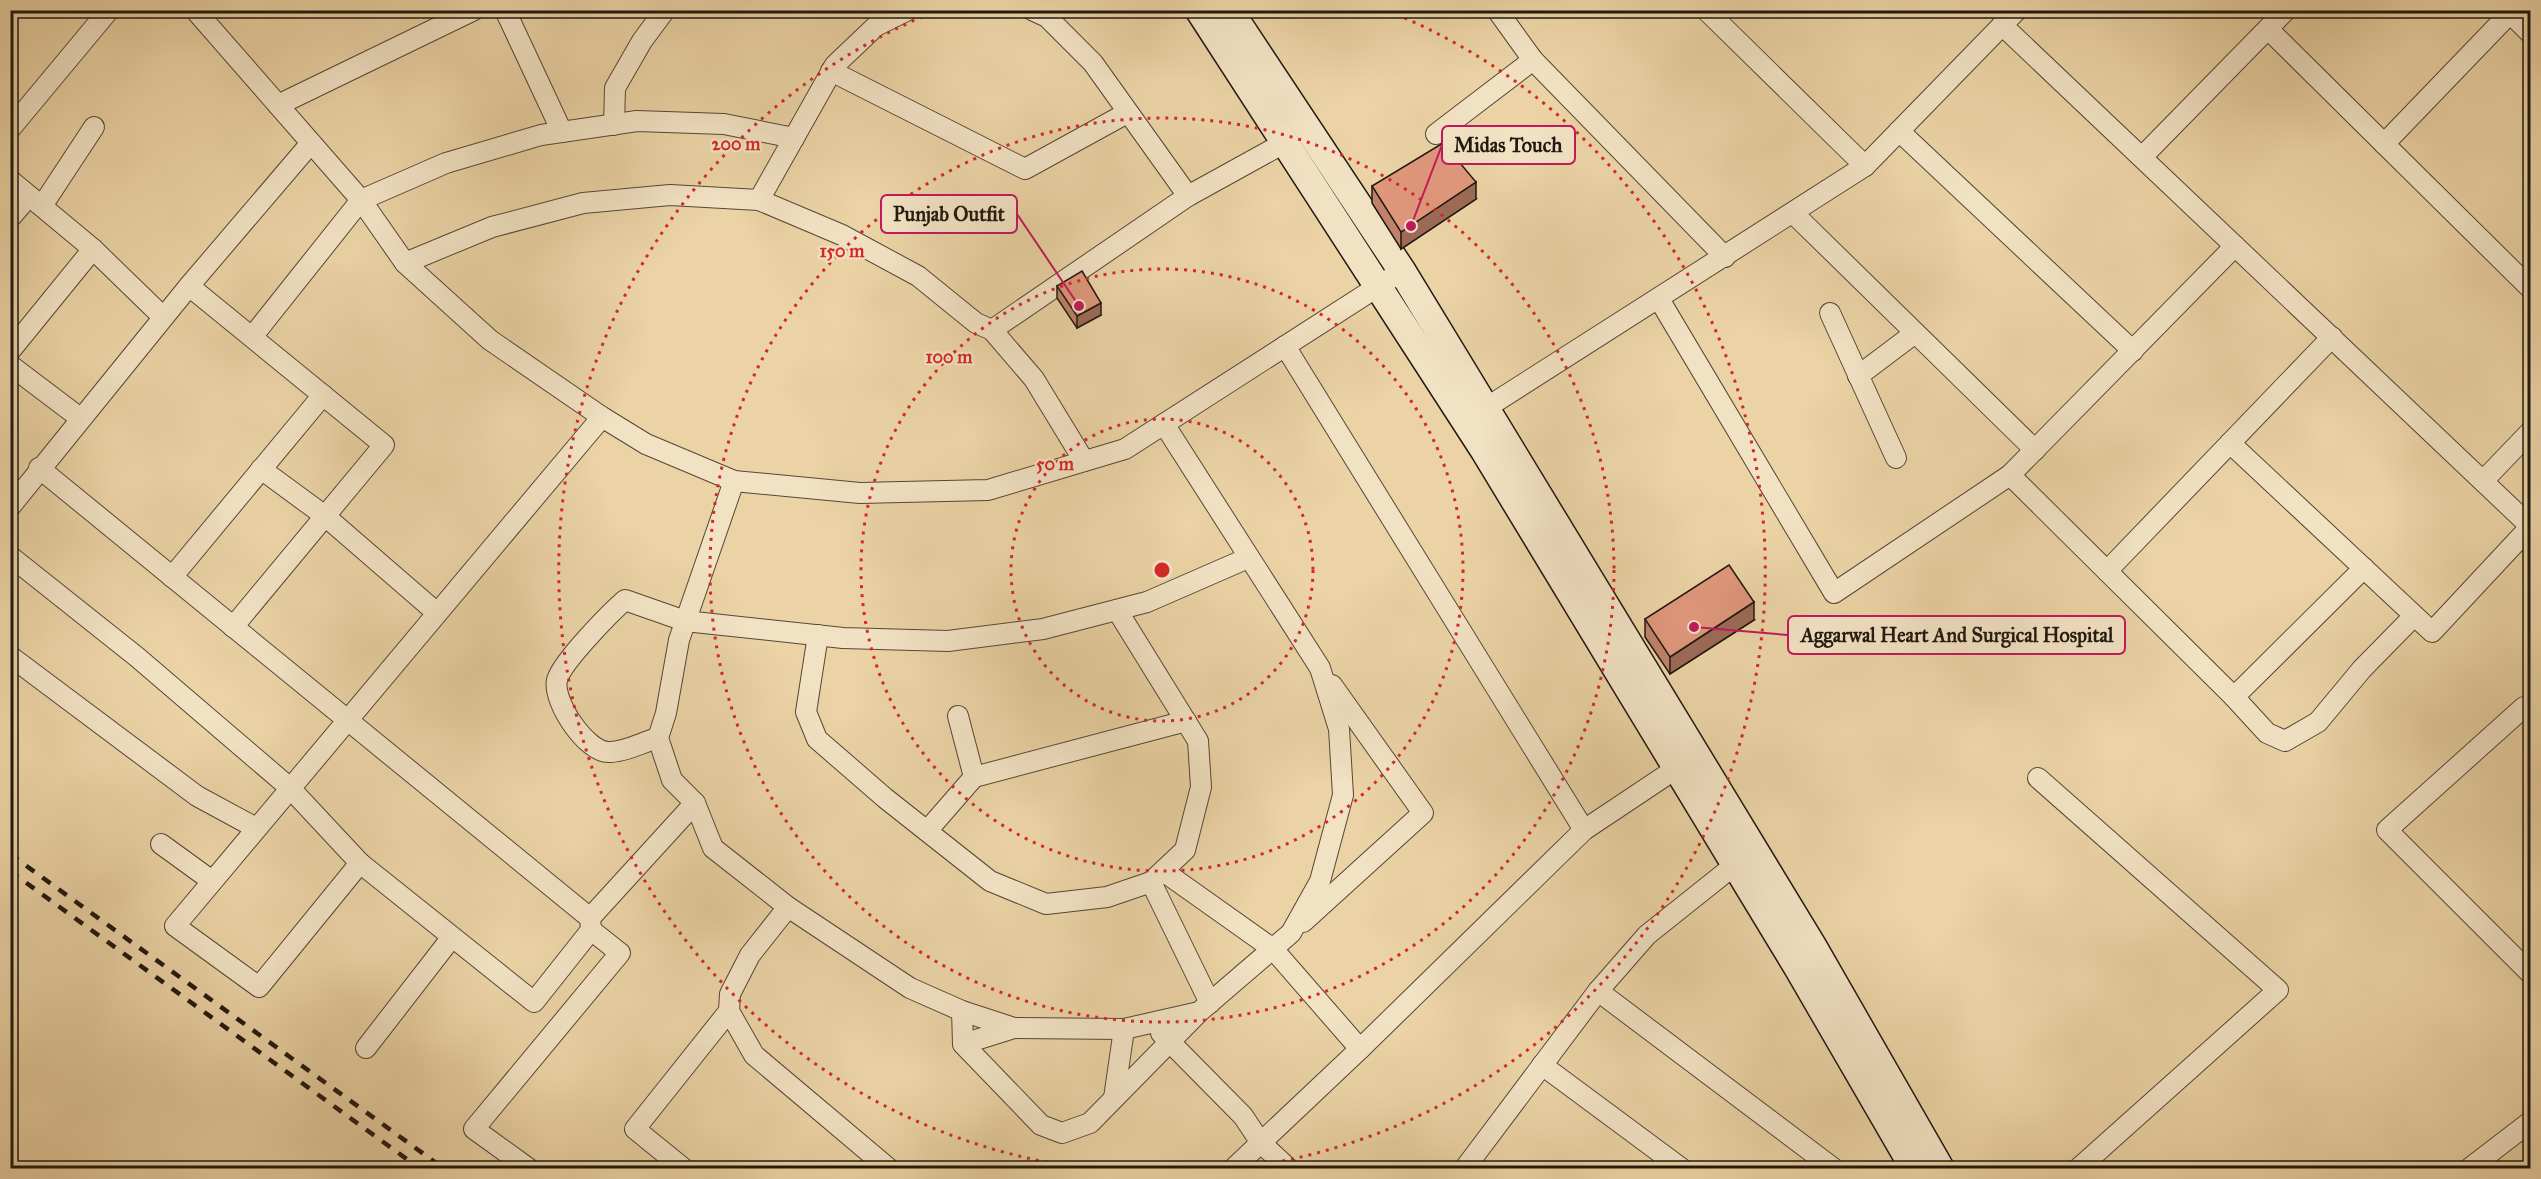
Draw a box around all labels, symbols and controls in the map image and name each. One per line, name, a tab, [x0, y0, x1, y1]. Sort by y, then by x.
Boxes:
callout: Midas Touch	[1442, 126, 1575, 164]
text: 200 m	[712, 133, 761, 155]
text: Midas Touch	[1454, 133, 1563, 157]
callout: Punjab Outfit	[881, 195, 1017, 233]
text: Punjab Outfit	[893, 202, 1006, 227]
text: 150 m	[820, 240, 865, 262]
text: 100 m	[926, 346, 973, 368]
text: 50 m	[1036, 453, 1075, 475]
centre of rings	[1152, 560, 1172, 580]
callout: Aggarwal Heart And Surgical Hospital	[1788, 616, 2125, 654]
text: Aggarwal Heart And Surgical Hospital	[1799, 623, 2114, 648]

